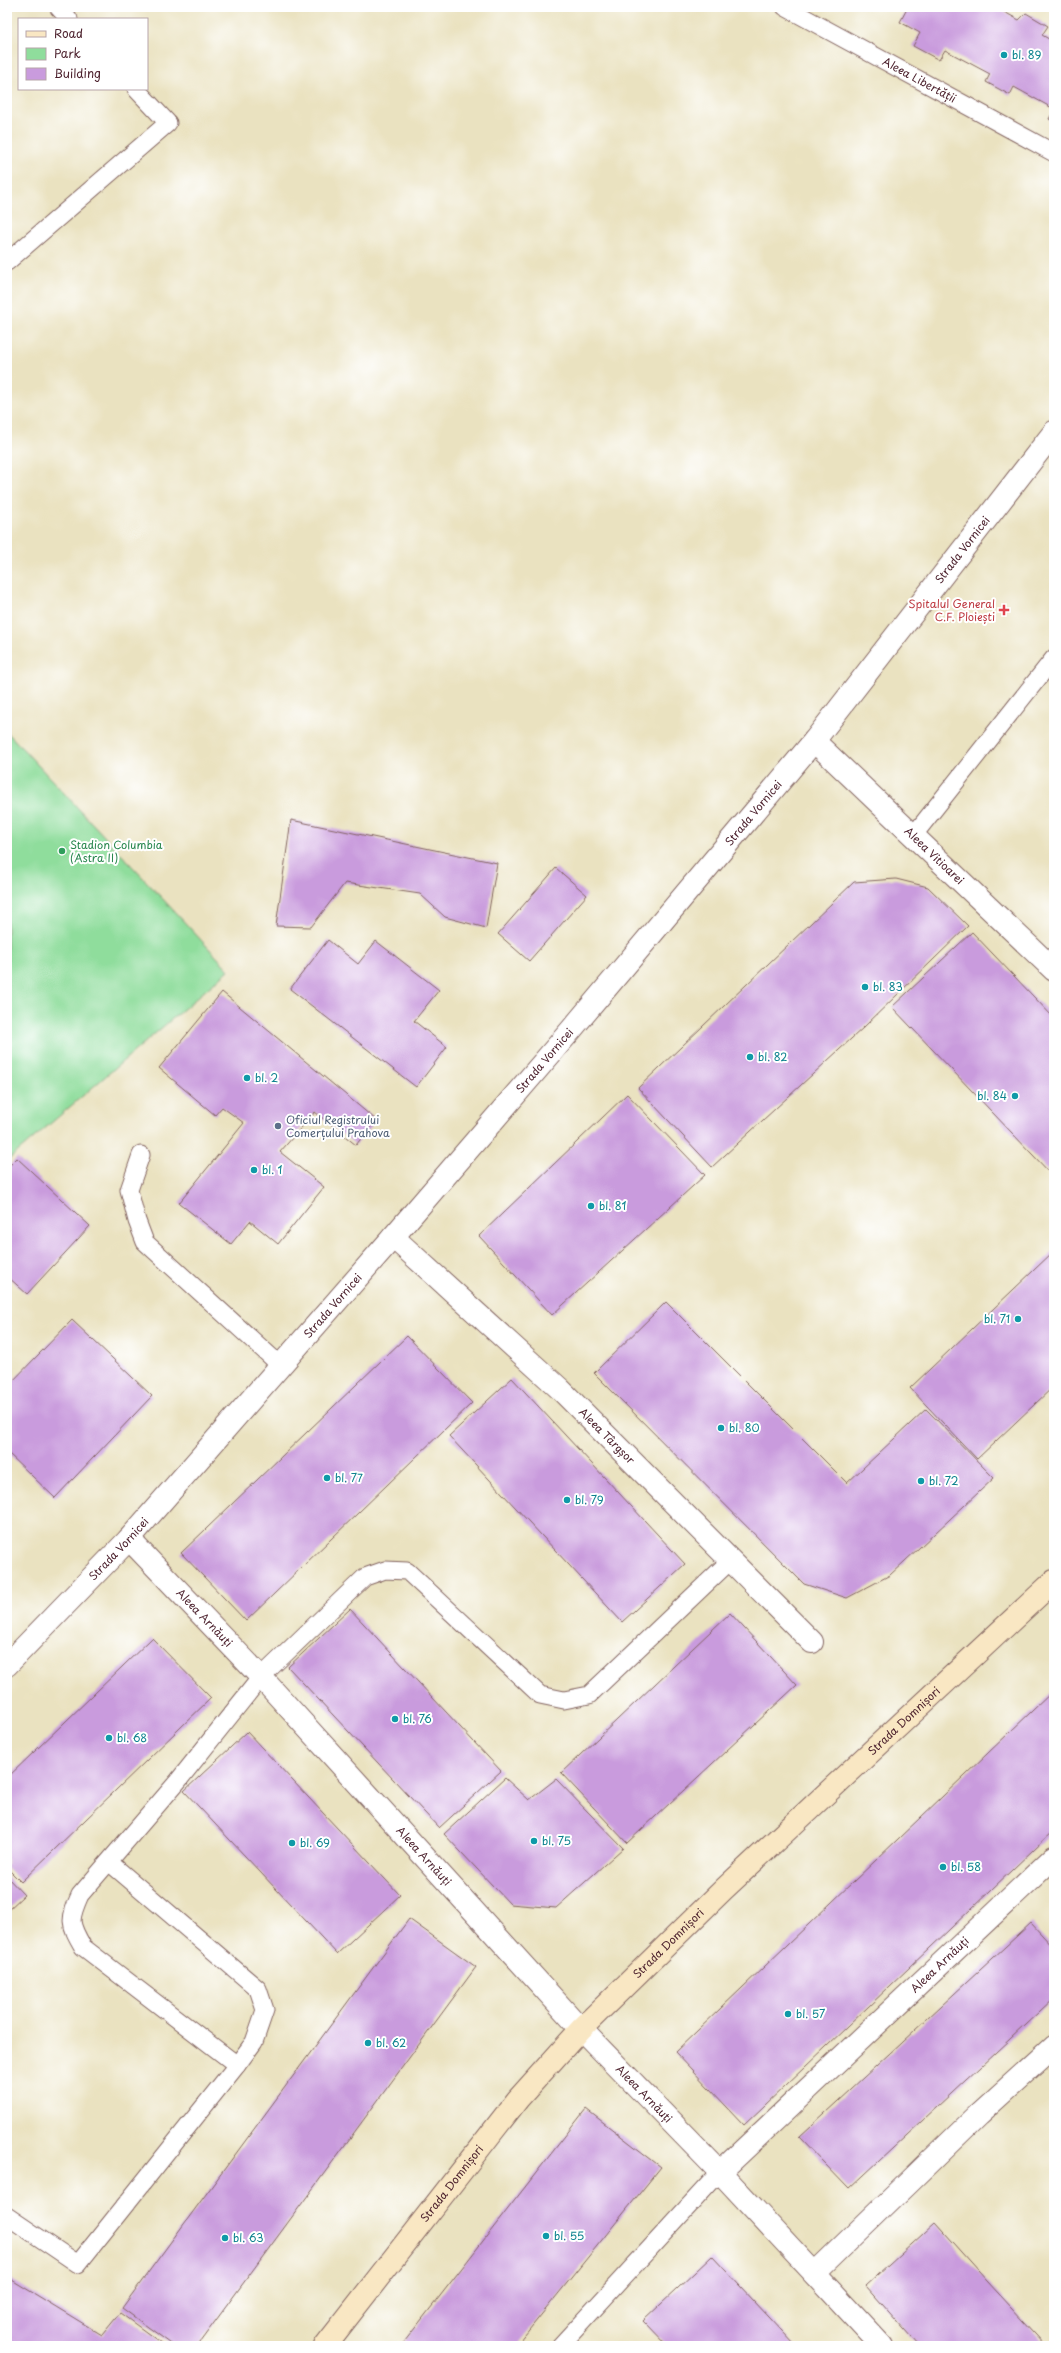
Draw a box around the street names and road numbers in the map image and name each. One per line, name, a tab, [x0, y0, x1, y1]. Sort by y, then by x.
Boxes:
street label: Aleea Libertății	[880, 53, 960, 107]
street label: Strada Vornicei	[930, 512, 994, 587]
street label: Strada Vornicei	[720, 776, 786, 849]
street label: Aleea Vitioarei	[901, 823, 968, 888]
street label: Strada Vornicei	[511, 1024, 577, 1097]
street label: Strada Vornicei	[299, 1269, 365, 1342]
street label: Aleea Târgșor	[575, 1403, 640, 1468]
street label: Strada Vornicei	[84, 1513, 152, 1584]
street label: Aleea Arnăuți	[173, 1584, 237, 1650]
street label: Strada Domnișori	[864, 1682, 944, 1759]
street label: Aleea Arnăuți	[393, 1822, 456, 1889]
street label: Strada Domnișori	[629, 1904, 708, 1982]
street label: Aleea Arnăuți	[906, 1932, 973, 1996]
street label: Aleea Arnăuți	[612, 2061, 677, 2126]
street label: Strada Domnișori	[416, 2141, 487, 2226]

